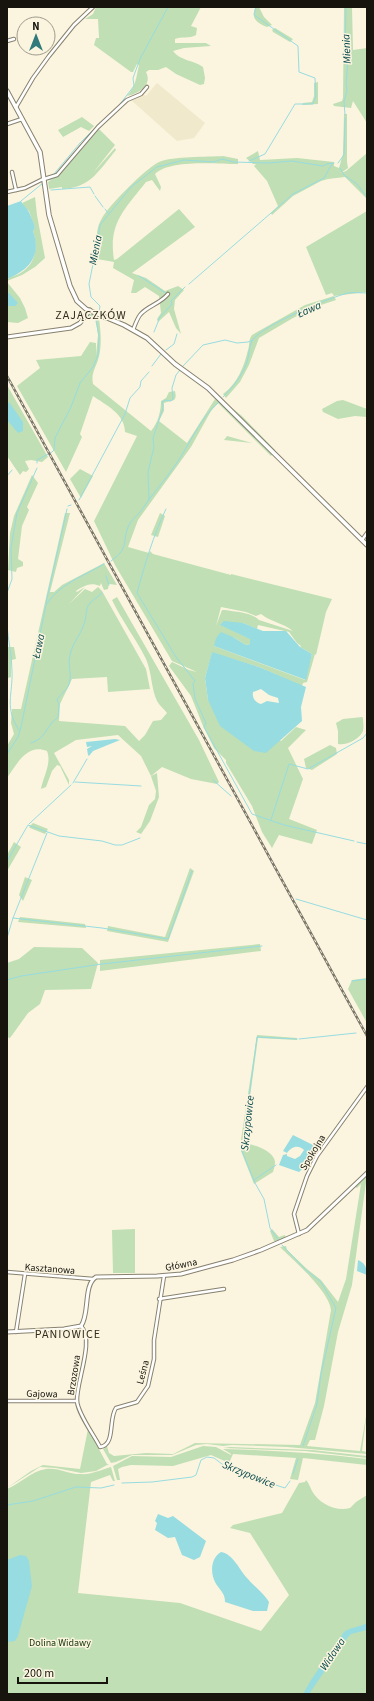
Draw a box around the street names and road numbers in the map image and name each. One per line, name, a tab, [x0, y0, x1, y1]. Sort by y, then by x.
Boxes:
street label: Spokojna	[297, 1132, 329, 1173]
street label: Główna	[164, 1255, 198, 1275]
street label: Kasztanowa	[24, 1260, 76, 1278]
street label: Brzozowa	[64, 1354, 84, 1396]
street label: Leśna	[133, 1359, 153, 1386]
street label: Gajowa	[26, 1387, 58, 1401]

